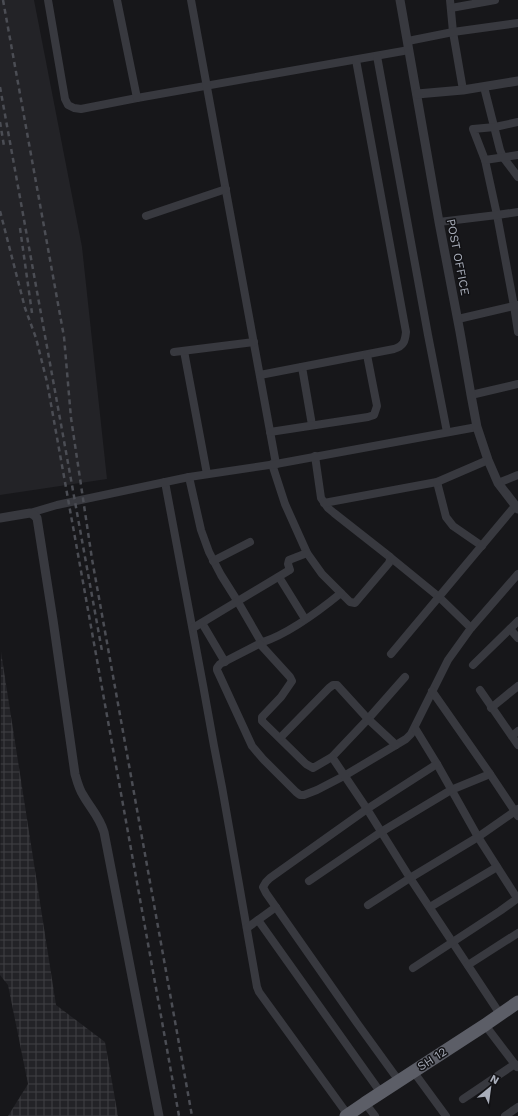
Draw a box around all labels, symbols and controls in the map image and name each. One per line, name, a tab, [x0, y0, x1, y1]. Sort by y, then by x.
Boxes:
street label: POST OFFICE	[444, 218, 472, 297]
street label: SH 12	[415, 1044, 449, 1074]
north arrow	[470, 1068, 510, 1108]
text: N	[488, 1072, 501, 1087]

